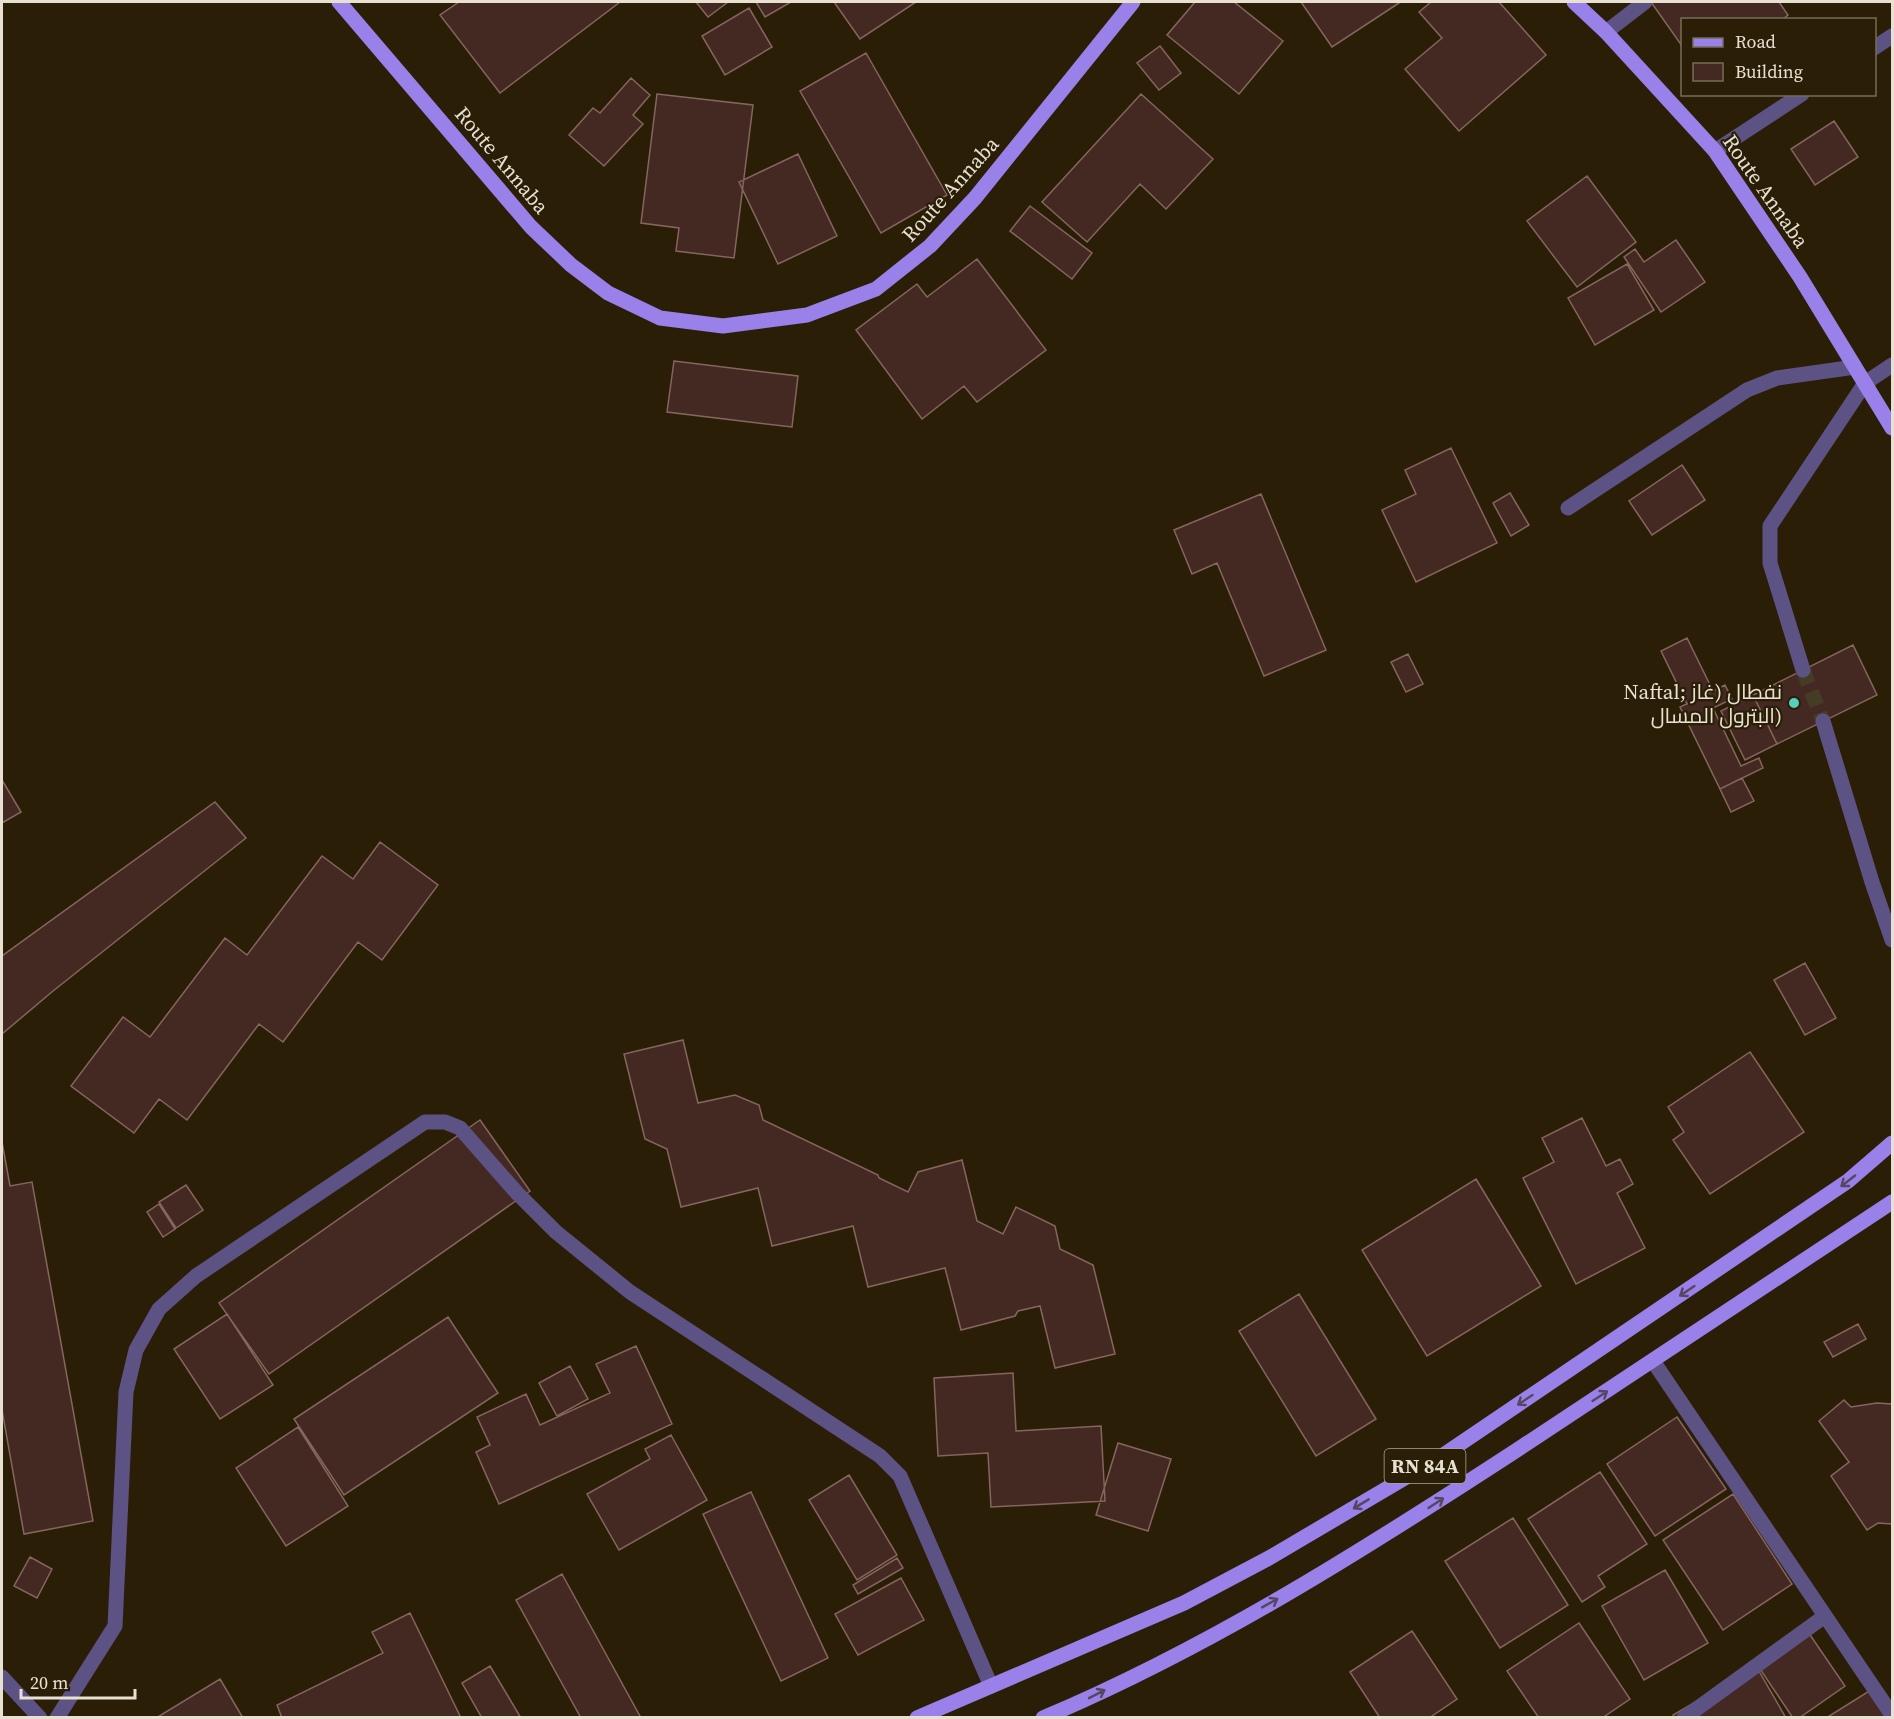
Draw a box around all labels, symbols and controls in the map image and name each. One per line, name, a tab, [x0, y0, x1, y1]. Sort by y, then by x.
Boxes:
legend	[1681, 18, 1876, 96]
text: Road	[1735, 29, 1776, 54]
text: Building	[1735, 59, 1803, 84]
street label: Route Annaba	[448, 100, 556, 220]
street label: Route Annaba	[1716, 128, 1816, 254]
street label: Route Annaba	[895, 130, 1005, 248]
place label: Naftal; نفطال (غاز البترول المسال)	[1623, 677, 1782, 730]
marker: Naftal; نفطال (غاز البترول المسال)	[1787, 696, 1801, 710]
one-way arrow	[1840, 1174, 1856, 1187]
one-way arrow	[1679, 1285, 1696, 1297]
one-way arrow	[1591, 1390, 1607, 1402]
one-way arrow	[1517, 1393, 1534, 1406]
road number: RN 84A	[1384, 1449, 1466, 1483]
one-way arrow	[1428, 1496, 1445, 1509]
one-way arrow	[1353, 1498, 1370, 1510]
one-way arrow	[1260, 1597, 1278, 1608]
scale bar	[21, 1662, 135, 1700]
text: 20 m	[30, 1670, 68, 1695]
one-way arrow	[1087, 1687, 1105, 1699]

